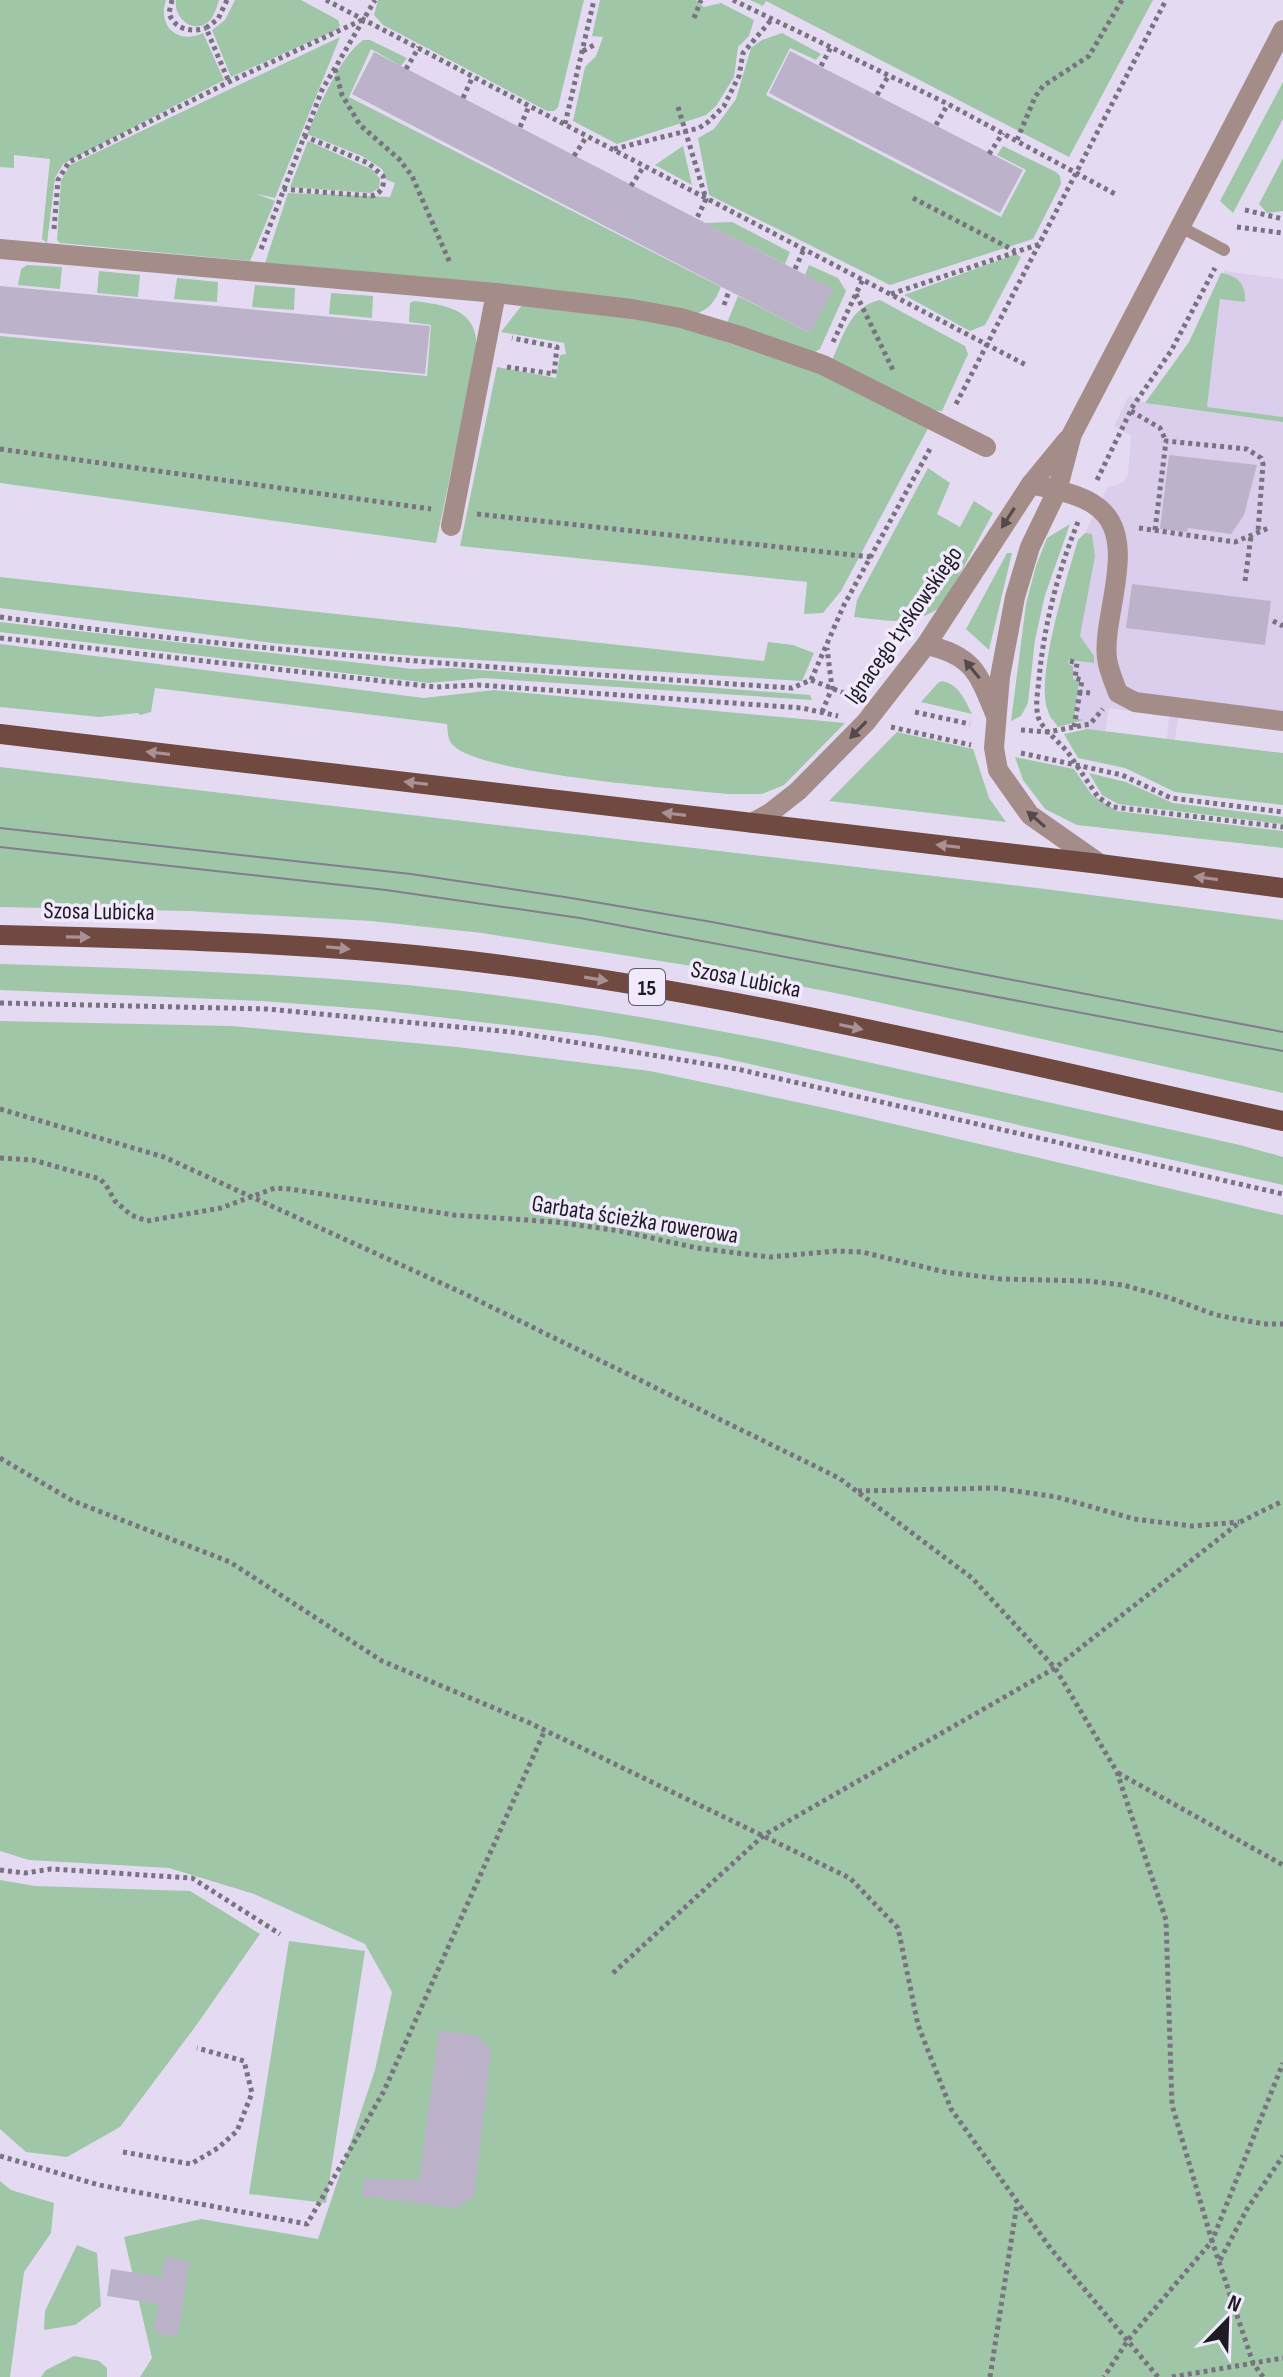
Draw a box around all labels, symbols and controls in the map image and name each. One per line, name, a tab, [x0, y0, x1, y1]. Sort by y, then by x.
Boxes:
one-way arrow	[1001, 507, 1016, 529]
street label: Ignacego Łyskowskiego	[838, 541, 969, 710]
one-way arrow	[965, 659, 981, 679]
one-way arrow	[849, 720, 868, 739]
one-way arrow	[145, 746, 170, 759]
one-way arrow	[403, 777, 428, 790]
one-way arrow	[661, 807, 686, 820]
one-way arrow	[1027, 810, 1046, 828]
one-way arrow	[935, 839, 960, 852]
one-way arrow	[1193, 871, 1218, 884]
street label: Szosa Lubicka	[43, 896, 155, 927]
one-way arrow	[66, 930, 91, 943]
one-way arrow	[326, 942, 351, 955]
street label: Szosa Lubicka	[688, 955, 803, 1004]
road number: 15	[629, 969, 665, 1005]
one-way arrow	[583, 974, 608, 986]
one-way arrow	[839, 1021, 864, 1034]
street label: Garbata ścieżka rowerowa	[530, 1189, 740, 1250]
north arrow	[1187, 2281, 1267, 2361]
text: N	[1224, 2289, 1245, 2319]

